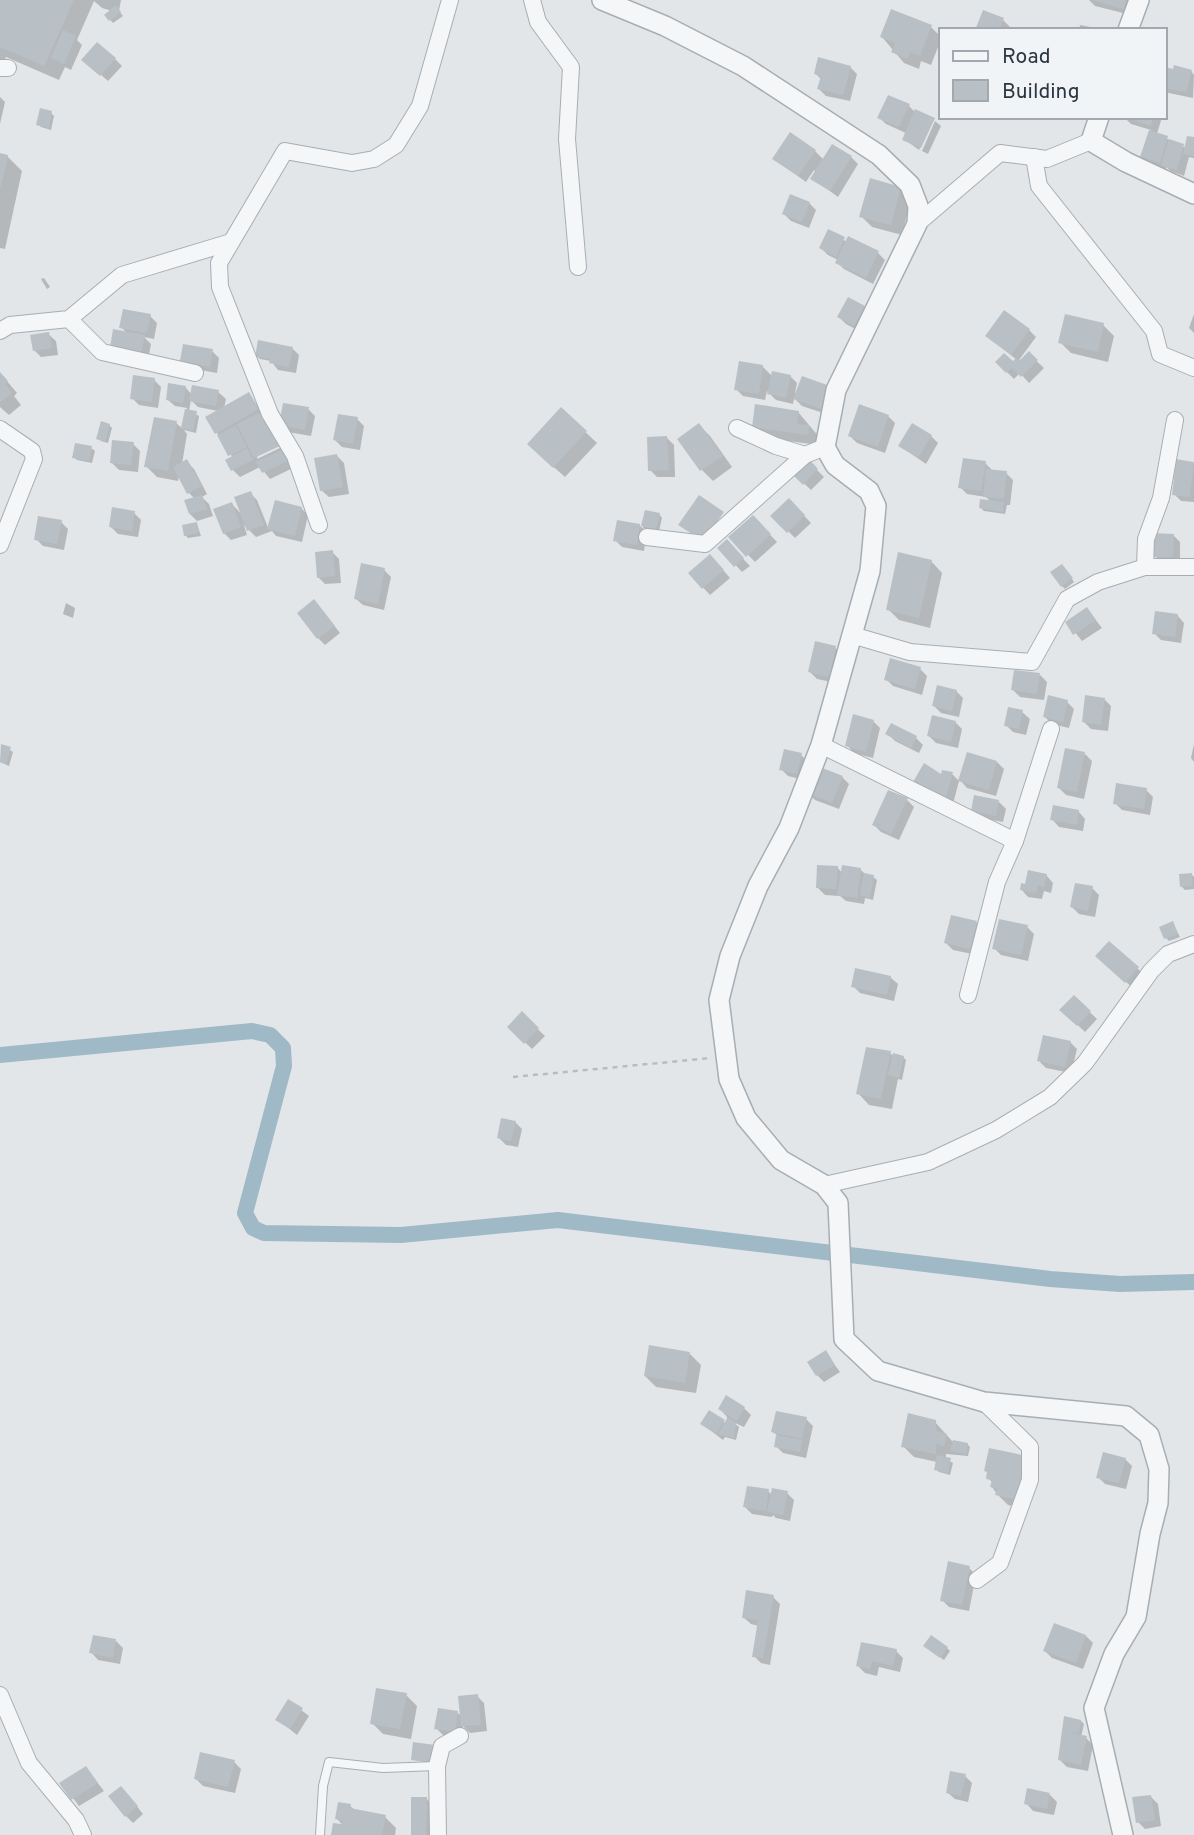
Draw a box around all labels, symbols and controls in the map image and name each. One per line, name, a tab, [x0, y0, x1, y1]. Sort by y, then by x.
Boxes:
legend	[939, 28, 1166, 119]
text: Road	[1002, 44, 1051, 71]
text: Building	[1002, 79, 1080, 106]

